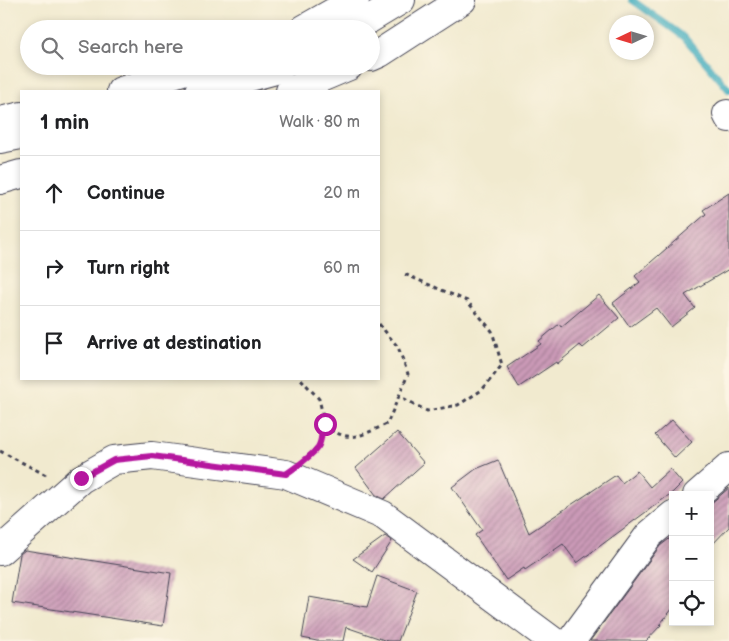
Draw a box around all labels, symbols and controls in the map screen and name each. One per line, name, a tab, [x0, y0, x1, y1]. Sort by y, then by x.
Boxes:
north arrow	[609, 15, 654, 60]
search box	[20, 20, 380, 75]
icon: search	[38, 34, 66, 62]
text: Search here	[78, 36, 183, 59]
text: 1 min	[40, 110, 89, 135]
text: Walk · 80 m	[279, 113, 360, 132]
icon: ahead	[40, 179, 68, 207]
text: Continue	[87, 182, 165, 205]
text: 20 m	[324, 184, 360, 203]
icon: right	[40, 254, 68, 282]
text: Turn right	[87, 257, 170, 280]
text: 60 m	[323, 259, 360, 278]
icon: arrive	[40, 329, 68, 357]
text: Arrive at destination	[87, 332, 262, 355]
route start	[314, 413, 337, 436]
route end	[70, 467, 93, 490]
map controls	[669, 491, 714, 626]
button: +	[669, 491, 714, 536]
button: −	[669, 536, 714, 581]
button: locate	[669, 581, 714, 626]

